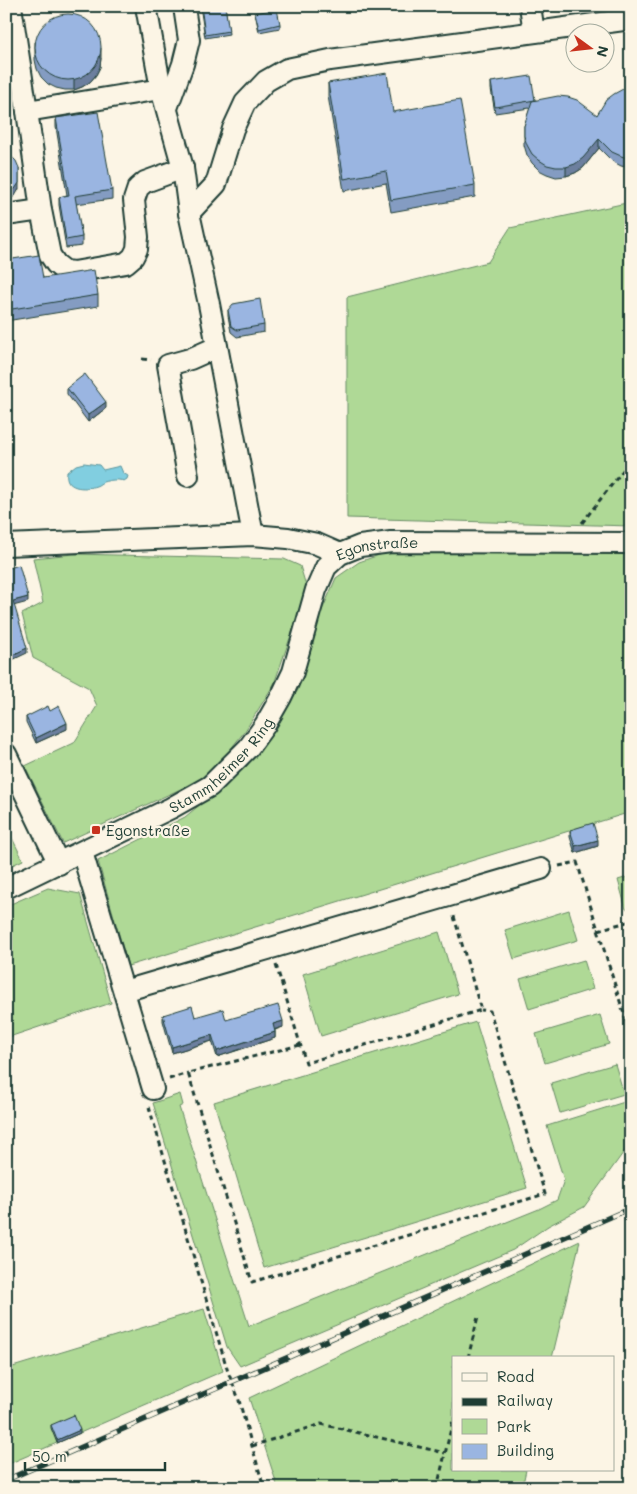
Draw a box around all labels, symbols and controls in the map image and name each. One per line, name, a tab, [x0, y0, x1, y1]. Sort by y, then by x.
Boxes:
north arrow	[564, 22, 614, 72]
text: N	[592, 44, 614, 59]
street label: Egonstraße	[333, 532, 418, 565]
street label: Stammheimer Ring	[165, 713, 277, 817]
place label: Egonstraße	[106, 820, 190, 840]
marker: Egonstraße	[90, 824, 102, 836]
legend	[452, 1356, 614, 1472]
text: Road	[497, 1366, 534, 1386]
text: Railway	[497, 1390, 553, 1410]
text: Park	[497, 1416, 531, 1436]
scale bar	[25, 1439, 165, 1471]
text: Building	[497, 1440, 554, 1460]
text: 50 m	[32, 1446, 67, 1466]

